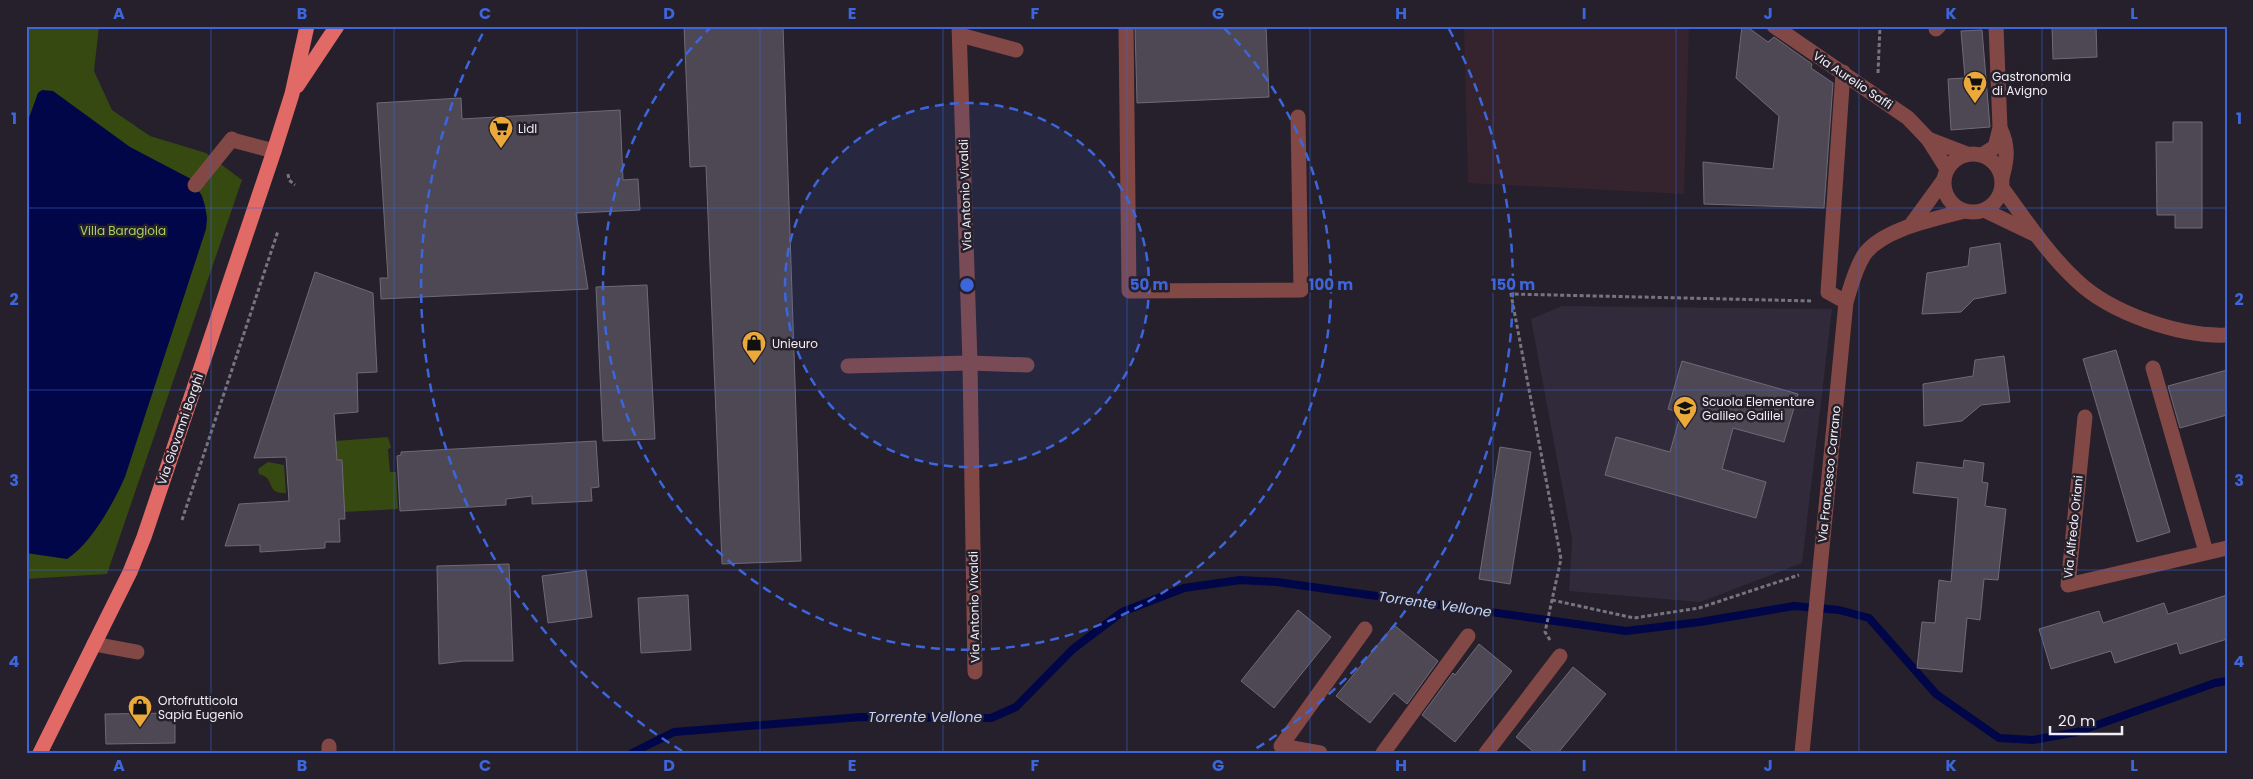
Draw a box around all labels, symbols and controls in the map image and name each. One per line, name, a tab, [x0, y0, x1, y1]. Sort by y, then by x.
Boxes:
text: A	[113, 2, 125, 25]
text: B	[297, 2, 307, 25]
text: C	[479, 2, 491, 25]
text: D	[663, 2, 675, 25]
text: E	[848, 2, 856, 25]
text: F	[1031, 2, 1040, 25]
text: G	[1212, 2, 1224, 25]
text: H	[1395, 2, 1407, 25]
text: I	[1582, 2, 1586, 25]
text: J	[1763, 2, 1773, 25]
text: K	[1945, 2, 1957, 25]
text: L	[2130, 2, 2138, 25]
street label: Via Aurelio Saffi	[1810, 47, 1896, 113]
place label: Gastronomia di Avigno	[1992, 68, 2071, 99]
supermarket icon: Gastronomia di Avigno	[1962, 70, 1988, 104]
text: 1	[11, 107, 17, 130]
text: 1	[2236, 107, 2242, 130]
supermarket icon: Lidl	[488, 115, 514, 149]
place label: Lidl	[518, 120, 537, 137]
street label: Via Antonio Vivaldi	[955, 139, 975, 251]
park label: Villa Baragiola	[80, 222, 166, 239]
text: 50 m	[1130, 274, 1168, 295]
text: 100 m	[1309, 274, 1353, 295]
text: 150 m	[1491, 274, 1535, 295]
centre of rings	[958, 276, 976, 294]
text: 2	[9, 288, 19, 311]
text: 2	[2234, 288, 2244, 311]
shop icon: Unieuro	[741, 330, 767, 364]
place label: Unieuro	[772, 335, 818, 352]
street label: Via Giovanni Borghi	[153, 371, 207, 487]
place label: Scuola Elementare Galileo Galilei	[1702, 393, 1814, 424]
school or university icon: Scuola Elementare Galileo Galilei	[1672, 395, 1698, 429]
street label: Via Francesco Carrano	[1813, 404, 1845, 543]
text: 3	[9, 469, 19, 492]
text: 3	[2234, 469, 2244, 492]
street label: Via Alfredo Oriani	[2059, 474, 2087, 580]
street label: Via Antonio Vivaldi	[965, 551, 983, 663]
water label: Torrente Vellone	[1377, 586, 1493, 622]
text: 4	[9, 650, 20, 673]
text: 4	[2234, 650, 2245, 673]
place label: Ortofrutticola Sapia Eugenio	[158, 692, 244, 723]
shop icon: Ortofrutticola Sapia Eugenio	[127, 694, 153, 728]
scale bar	[2050, 704, 2123, 736]
water label: Torrente Vellone	[868, 707, 982, 727]
text: 20 m	[2058, 710, 2096, 731]
text: A	[113, 754, 125, 777]
text: B	[297, 754, 307, 777]
text: C	[479, 754, 491, 777]
text: D	[663, 754, 675, 777]
text: E	[848, 754, 856, 777]
text: F	[1031, 754, 1040, 777]
text: G	[1212, 754, 1224, 777]
text: H	[1395, 754, 1407, 777]
text: I	[1582, 754, 1586, 777]
text: J	[1763, 754, 1773, 777]
text: K	[1945, 754, 1957, 777]
text: L	[2130, 754, 2138, 777]

